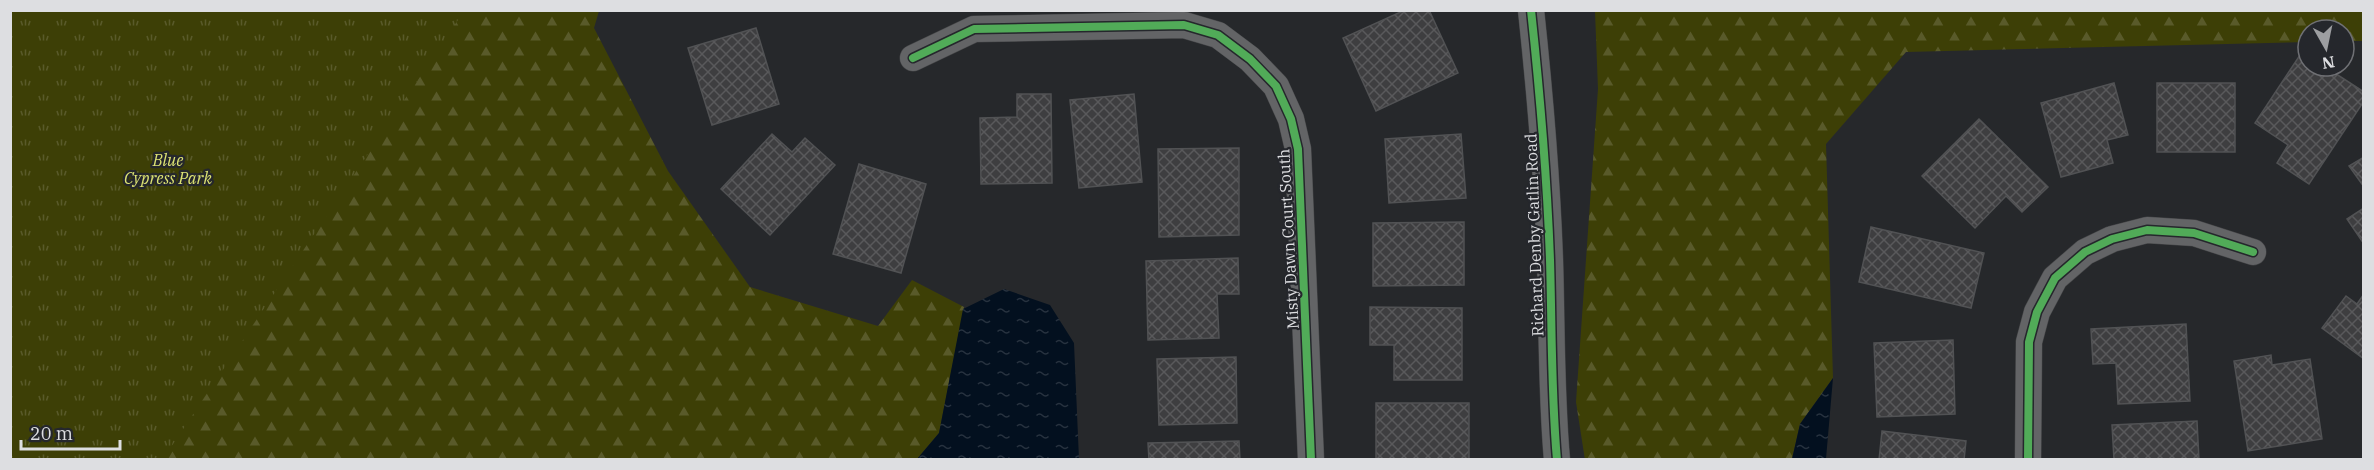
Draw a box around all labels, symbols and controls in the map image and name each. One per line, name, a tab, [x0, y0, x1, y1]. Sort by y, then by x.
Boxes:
north arrow	[2296, 18, 2356, 78]
text: N	[2321, 52, 2336, 74]
street label: Richard Denby Gatlin Road	[1520, 133, 1548, 337]
street label: Misty Dawn Court South	[1273, 148, 1303, 330]
park label: Blue Cypress Park	[124, 150, 212, 188]
scale bar	[21, 413, 120, 451]
text: 20 m	[30, 422, 73, 445]

